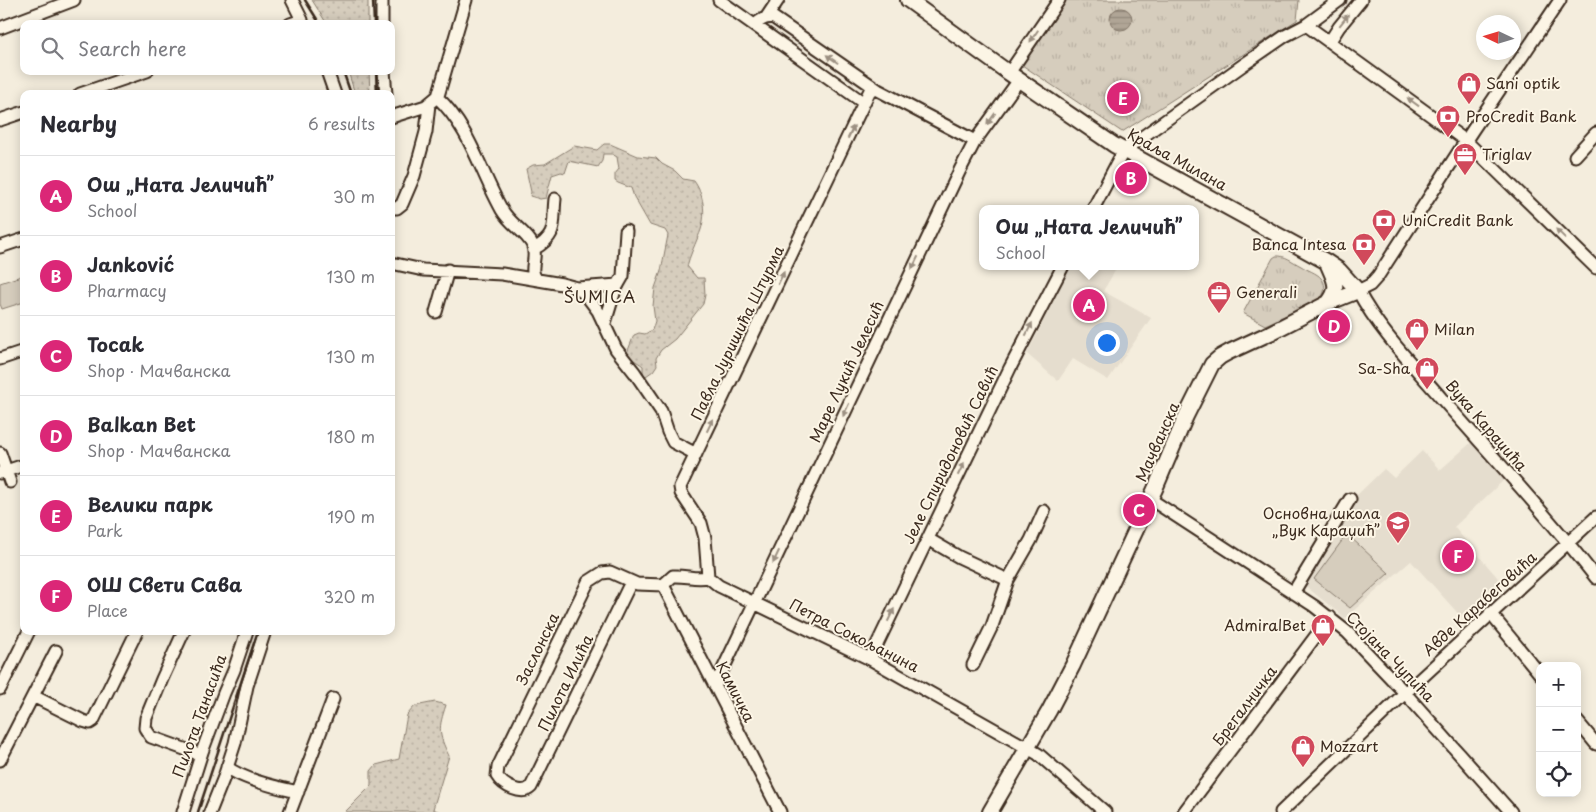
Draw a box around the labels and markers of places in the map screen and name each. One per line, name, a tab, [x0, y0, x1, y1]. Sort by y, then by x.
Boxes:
shop icon: Sani optik	[1456, 71, 1482, 105]
place label: Sani optik	[1486, 71, 1560, 94]
pin: E	[1107, 79, 1139, 117]
bank icon: ProCredit Bank	[1435, 104, 1461, 138]
place label: ProCredit Bank	[1466, 104, 1577, 127]
office icon: Triglav	[1452, 142, 1478, 176]
place label: Triglav	[1482, 142, 1532, 165]
pin: B	[1115, 159, 1147, 197]
bank icon: UniCredit Bank	[1371, 208, 1397, 242]
place label: UniCredit Bank	[1402, 208, 1513, 231]
place label: Banca Intesa	[1252, 232, 1347, 255]
bank icon: Banca Intesa	[1351, 232, 1377, 266]
office icon: Generali	[1206, 280, 1232, 314]
place label: Generali	[1236, 280, 1297, 303]
pin: A	[1073, 286, 1105, 324]
pin: D	[1318, 307, 1350, 345]
shop icon: Milan	[1404, 317, 1430, 351]
place label: Milan	[1434, 317, 1475, 340]
place label: Sa-Sha	[1358, 356, 1411, 379]
shop icon: Sa-Sha	[1414, 356, 1440, 390]
pin: C	[1123, 491, 1155, 529]
place label: Основна школа „Вук Караџић”	[1263, 501, 1381, 541]
school or university icon: Основна школа „Вук Караџић”	[1385, 510, 1411, 544]
pin: F	[1442, 537, 1474, 575]
place label: AdmiralBet	[1224, 613, 1306, 636]
shop icon: AdmiralBet	[1310, 613, 1336, 647]
shop icon: Mozzart	[1290, 734, 1316, 768]
place label: Mozzart	[1320, 734, 1378, 757]

